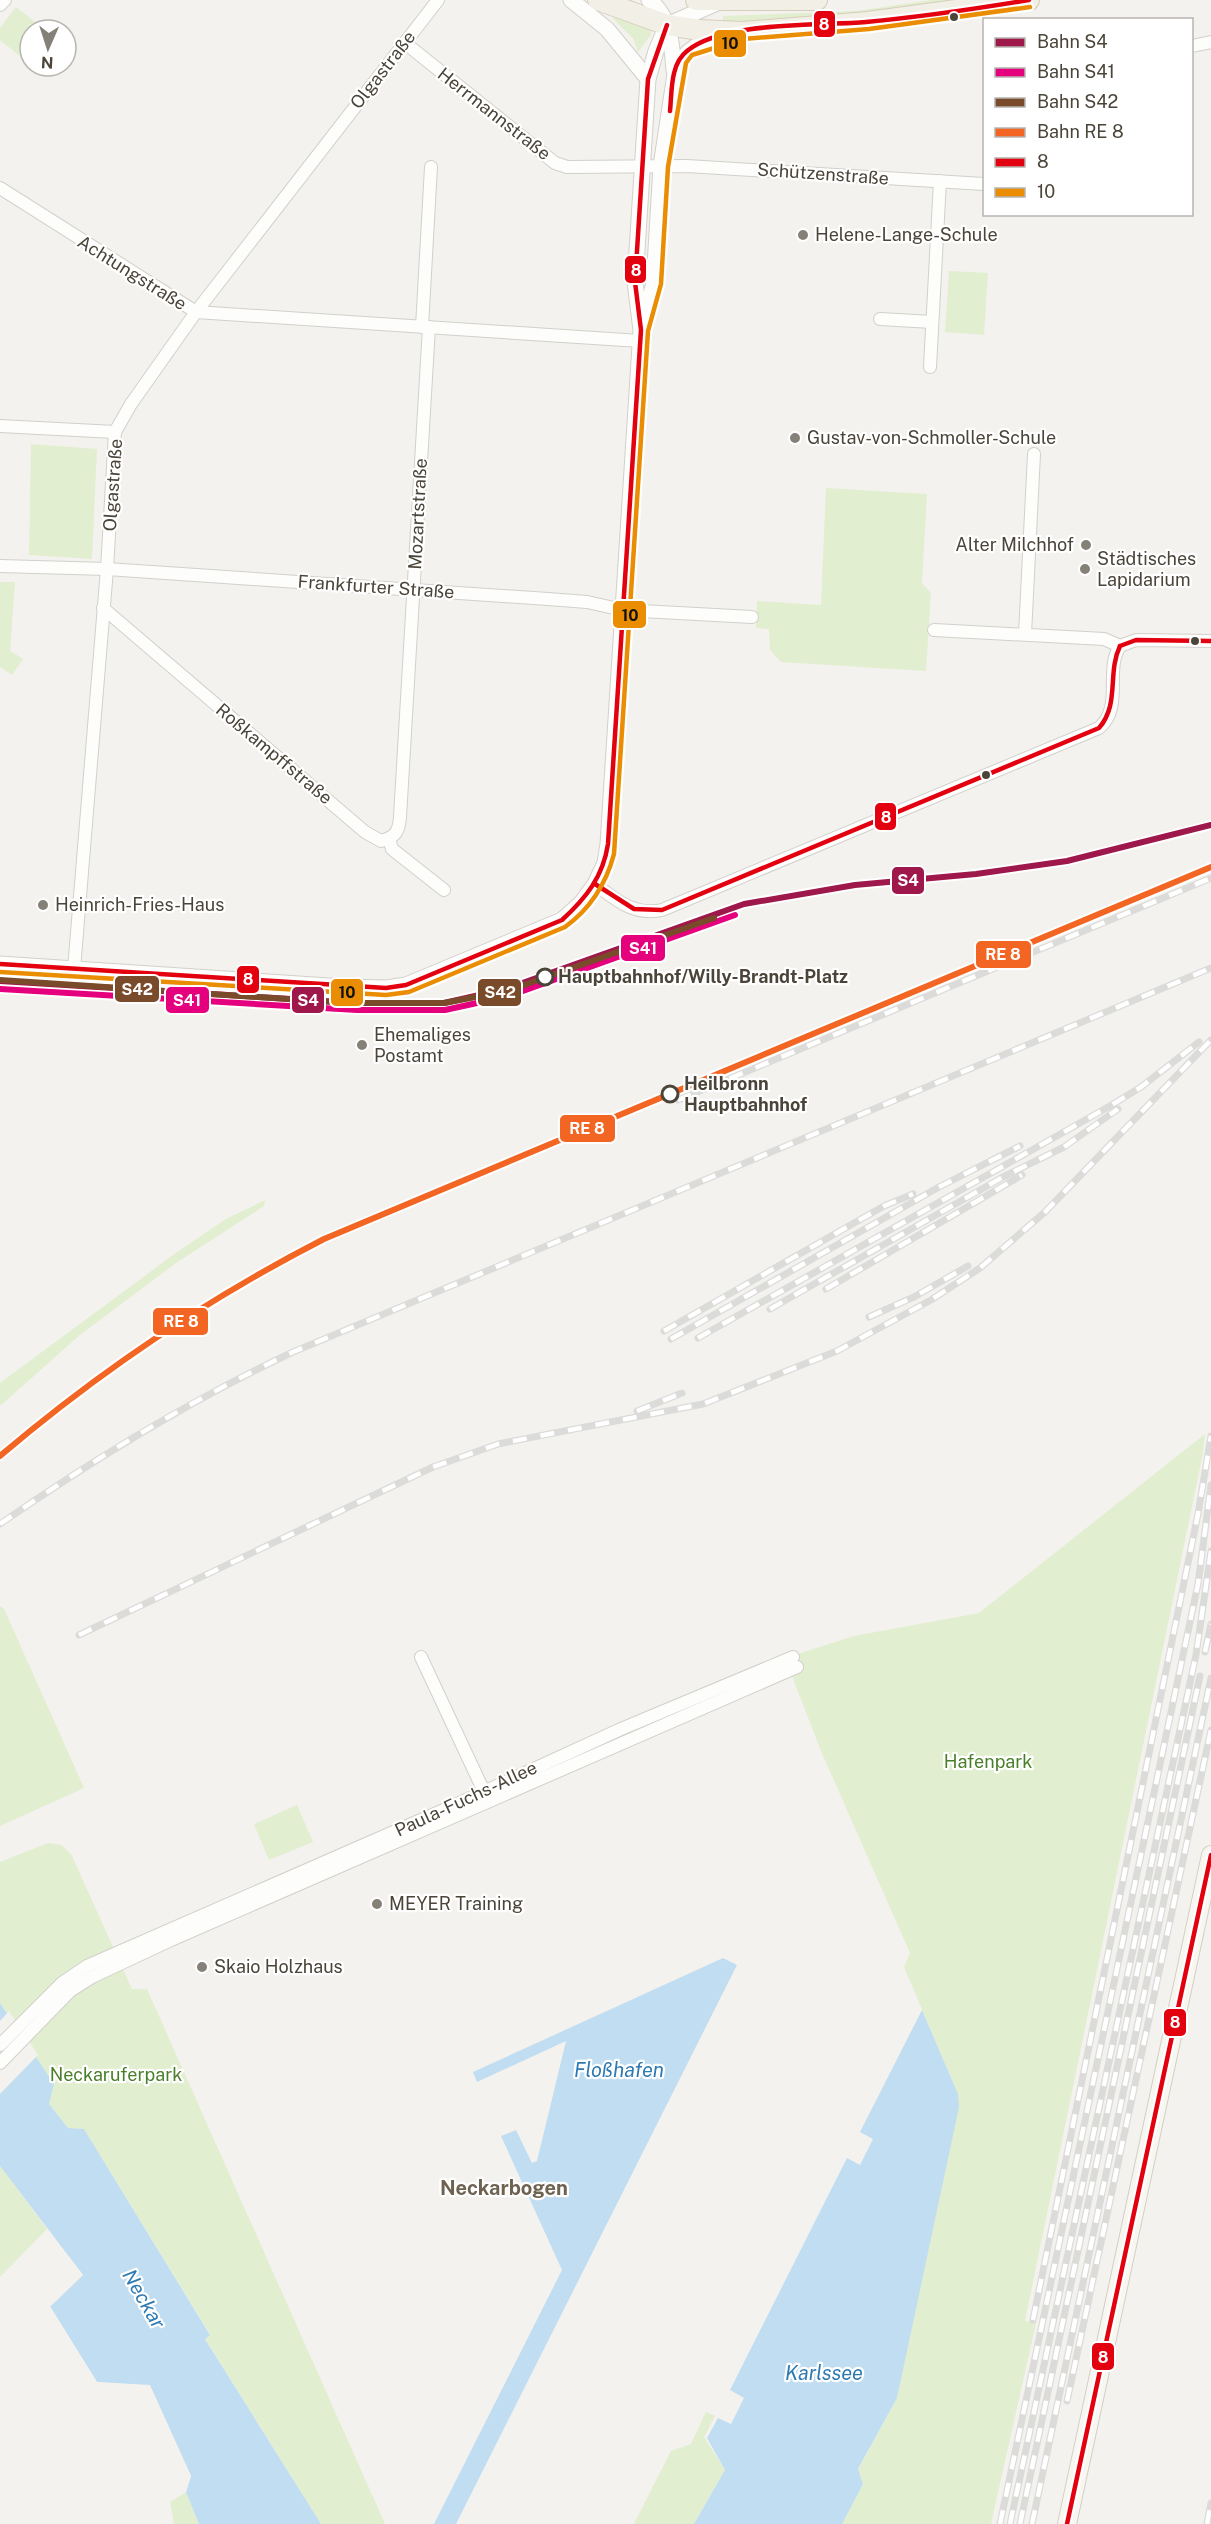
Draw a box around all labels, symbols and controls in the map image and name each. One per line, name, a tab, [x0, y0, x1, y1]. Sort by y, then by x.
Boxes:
line badge: 8	[813, 10, 836, 38]
unlabelled marker	[948, 11, 960, 23]
text: 8	[819, 15, 830, 34]
north arrow	[18, 18, 78, 78]
legend	[983, 18, 1193, 216]
street label: Olgastraße	[346, 27, 419, 113]
line badge: 10	[713, 29, 747, 58]
text: Bahn S4	[1037, 31, 1108, 52]
text: 10	[721, 34, 739, 53]
text: N	[40, 53, 54, 72]
text: Bahn S41	[1037, 61, 1115, 82]
street label: Herrmannstraße	[434, 63, 555, 164]
text: Bahn S42	[1037, 91, 1118, 112]
text: Bahn RE 8	[1037, 121, 1124, 142]
text: 8	[1037, 151, 1049, 172]
street label: Schützenstraße	[756, 158, 890, 189]
text: 10	[1037, 181, 1055, 202]
place label: Helene-Lange-Schule	[815, 224, 998, 245]
marker: Helene-Lange-Schule	[796, 228, 810, 242]
street label: Achtungstraße	[74, 231, 191, 314]
line badge: 8	[624, 255, 647, 284]
text: 8	[631, 261, 642, 280]
place label: Gustav-von-Schmoller-Schule	[807, 427, 1056, 448]
marker: Gustav-von-Schmoller-Schule	[788, 431, 802, 445]
street label: Olgastraße	[99, 438, 126, 532]
street label: Mozartstraße	[404, 458, 431, 570]
place label: Alter Milchhof	[955, 534, 1074, 555]
marker: Alter Milchhof	[1079, 538, 1093, 552]
place label: Städtisches Lapidarium	[1097, 548, 1196, 590]
marker: Städtisches Lapidarium	[1078, 562, 1092, 576]
street label: Frankfurter Straße	[297, 571, 455, 602]
line badge: 10	[612, 600, 647, 629]
text: 10	[621, 606, 639, 625]
unlabelled marker	[1189, 635, 1201, 647]
street label: Roßkampffstraße	[212, 699, 337, 808]
unlabelled marker	[980, 769, 992, 781]
line badge: 8	[874, 802, 897, 831]
text: 8	[881, 808, 892, 827]
line badge: S4	[891, 866, 925, 895]
text: S4	[897, 871, 919, 890]
place label: Heinrich-Fries-Haus	[55, 894, 224, 915]
marker: Heinrich-Fries-Haus	[36, 898, 50, 912]
line badge: S41	[620, 934, 666, 962]
text: S41	[629, 939, 657, 958]
line badge: RE 8	[975, 940, 1032, 969]
text: RE 8	[985, 945, 1021, 964]
line badge: 8	[236, 965, 260, 994]
place label: Hauptbahnhof/Willy-Brandt-Platz	[558, 966, 848, 987]
marker: Hauptbahnhof/Willy-Brandt-Platz	[536, 968, 554, 986]
text: 8	[243, 970, 254, 989]
line badge: S42	[114, 975, 160, 1003]
line badge: 10	[330, 978, 364, 1007]
line badge: S42	[477, 978, 522, 1007]
text: S42	[121, 980, 153, 999]
text: 10	[338, 983, 356, 1002]
text: S42	[484, 983, 516, 1002]
line badge: S41	[165, 986, 210, 1014]
line badge: S4	[291, 986, 325, 1014]
text: S41	[173, 991, 201, 1010]
text: S4	[297, 991, 319, 1010]
place label: Ehemaliges Postamt	[374, 1024, 471, 1066]
marker: Ehemaliges Postamt	[355, 1038, 369, 1052]
place label: Heilbronn Hauptbahnhof	[684, 1073, 807, 1115]
marker: Heilbronn Hauptbahnhof	[661, 1085, 679, 1103]
line badge: RE 8	[559, 1114, 616, 1143]
text: RE 8	[569, 1119, 605, 1138]
line badge: RE 8	[152, 1307, 209, 1336]
text: RE 8	[163, 1312, 199, 1331]
park label: Hafenpark	[944, 1751, 1032, 1772]
street label: Paula-Fuchs-Allee	[391, 1756, 540, 1841]
place label: MEYER Training	[389, 1893, 523, 1914]
marker: MEYER Training	[370, 1897, 384, 1911]
place label: Skaio Holzhaus	[214, 1956, 343, 1977]
marker: Skaio Holzhaus	[195, 1960, 209, 1974]
line badge: 8	[1163, 2008, 1187, 2037]
text: 8	[1170, 2013, 1181, 2032]
water label: Floßhafen	[574, 2058, 664, 2082]
park label: Neckaruferpark	[50, 2064, 182, 2085]
district label: Neckarbogen	[440, 2176, 568, 2200]
water label: Neckar	[117, 2265, 171, 2333]
line badge: 8	[1091, 2342, 1115, 2371]
text: 8	[1098, 2348, 1109, 2367]
water label: Karlssee	[785, 2361, 863, 2385]

